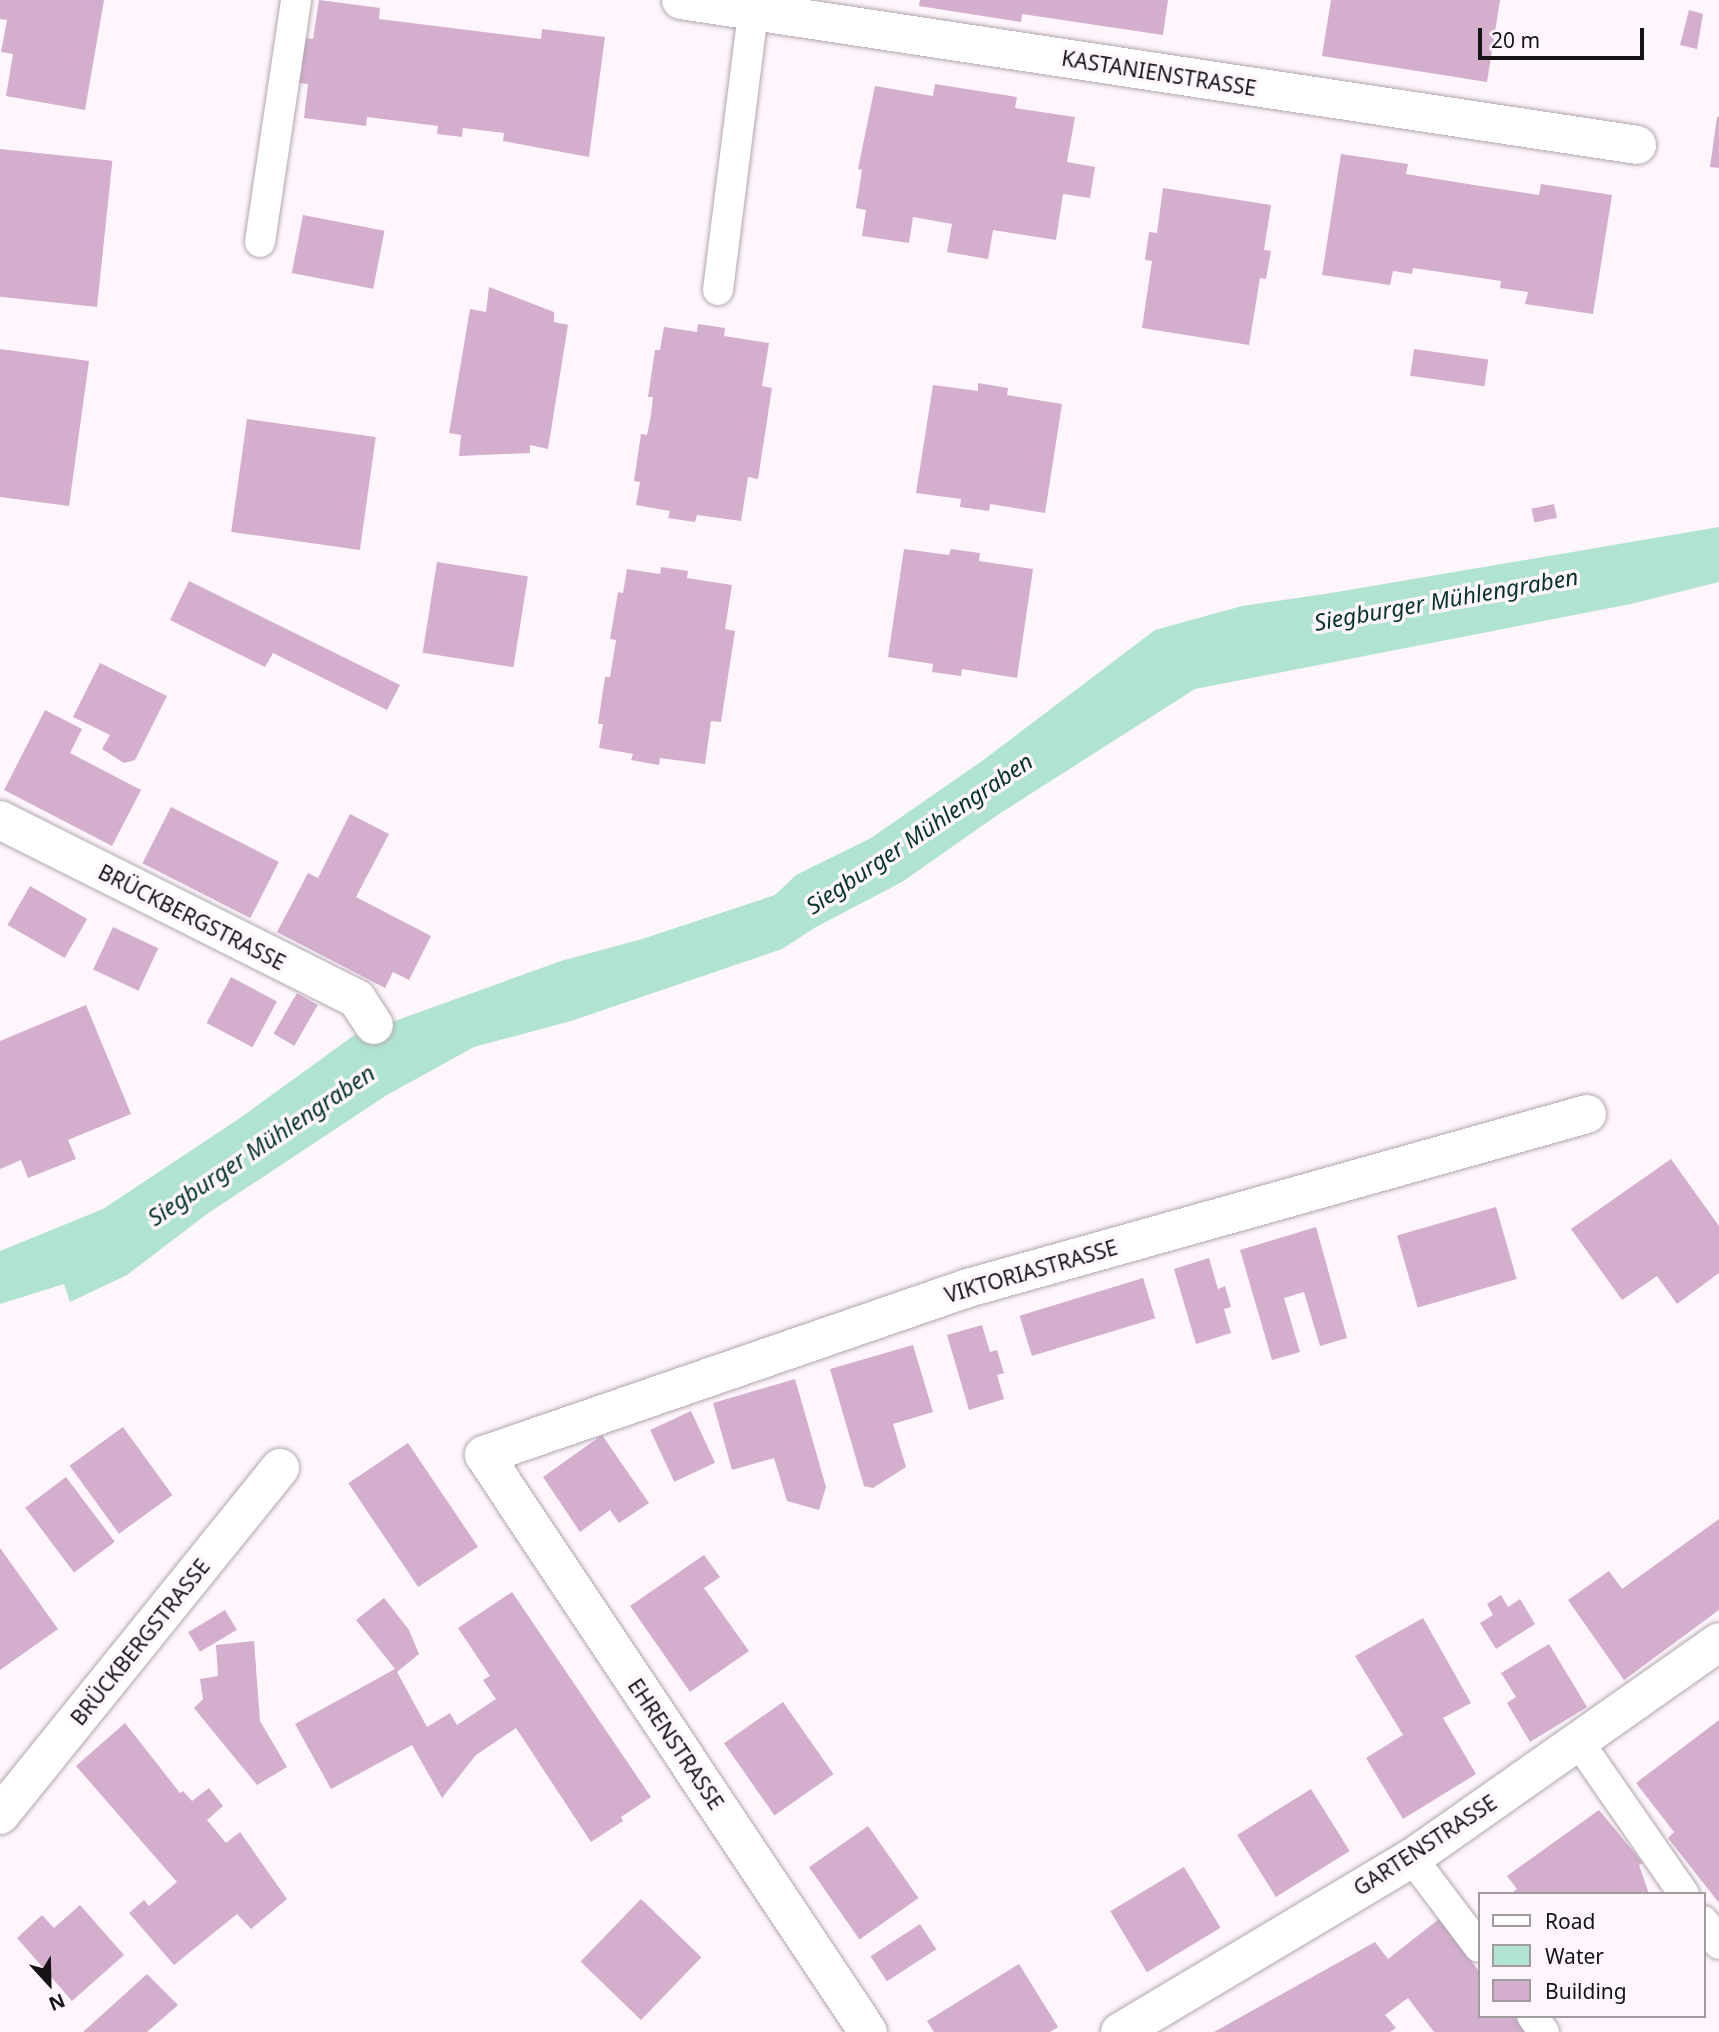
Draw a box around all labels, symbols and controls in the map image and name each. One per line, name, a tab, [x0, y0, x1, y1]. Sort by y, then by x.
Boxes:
scale bar	[1481, 14, 1647, 58]
text: 20 m	[1491, 26, 1540, 54]
street label: KASTANIENSTRASSE	[1060, 45, 1258, 101]
water label: Siegburger Mühlengraben	[1312, 562, 1580, 636]
water label: Siegburger Mühlengraben	[800, 747, 1038, 919]
street label: BRÜCKBERGSTRASSE	[94, 859, 290, 975]
water label: Siegburger Mühlengraben	[142, 1059, 380, 1231]
street label: VIKTORIASTRASSE	[942, 1234, 1120, 1308]
street label: BRÜCKBERGSTRASSE	[65, 1554, 215, 1730]
street label: EHRENSTRASSE	[623, 1674, 729, 1814]
street label: GARTENSTRASSE	[1349, 1789, 1501, 1901]
legend	[1478, 1892, 1705, 2018]
text: Road	[1545, 1907, 1595, 1935]
text: Water	[1545, 1942, 1604, 1970]
north arrow	[14, 1948, 84, 2018]
text: Building	[1545, 1977, 1627, 2005]
text: N	[45, 1988, 69, 2017]

